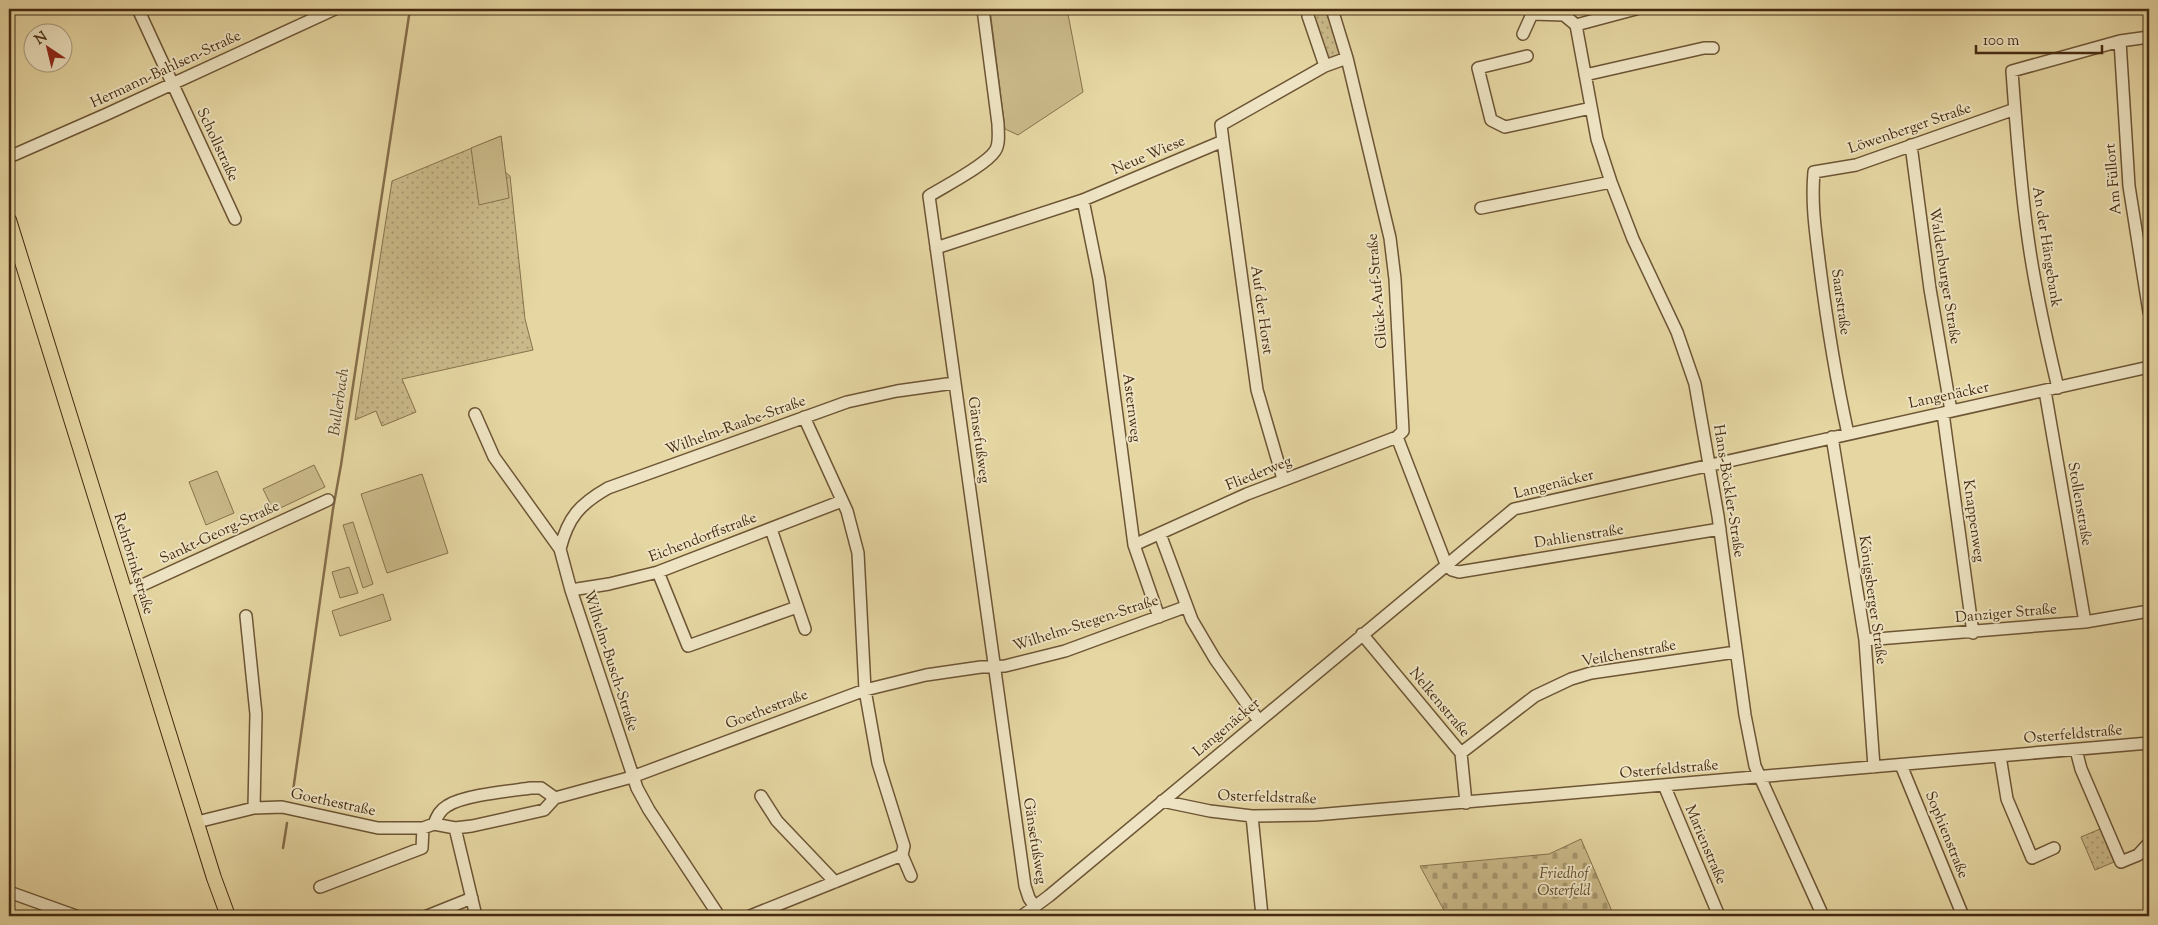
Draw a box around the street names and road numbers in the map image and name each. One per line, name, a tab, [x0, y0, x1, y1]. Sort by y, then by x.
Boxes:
street label: Hermann-Bahlsen-Straße	[87, 26, 245, 114]
street label: Löwenberger Straße	[1846, 98, 1974, 160]
street label: Schollstraße	[191, 105, 243, 185]
street label: Neue Wiese	[1109, 131, 1189, 181]
street label: Am Füllort	[2100, 142, 2128, 216]
street label: An der Hängebank	[2026, 185, 2066, 309]
street label: Waldenburger Straße	[1923, 206, 1965, 346]
street label: Glück-Auf-Straße	[1362, 232, 1394, 350]
street label: Auf der Horst	[1244, 264, 1278, 356]
street label: Saarstraße	[1825, 268, 1855, 336]
street label: Asternweg	[1116, 372, 1146, 444]
street label: Langenäcker	[1907, 377, 1991, 415]
street label: Wilhelm-Raabe-Straße	[663, 391, 809, 461]
street label: Gänsefußweg	[962, 395, 994, 485]
street label: Hans-Böckler-Straße	[1707, 423, 1749, 559]
street label: Fliederweg	[1223, 451, 1295, 497]
street label: Stollenstraße	[2061, 460, 2097, 548]
street label: Langenäcker	[1512, 465, 1597, 505]
street label: Knappenweg	[1957, 478, 1989, 564]
street label: Sankt-Georg-Straße	[157, 496, 283, 570]
street label: Eichendorffstraße	[646, 508, 760, 568]
street label: Rehrbrinkstraße	[108, 511, 158, 617]
street label: Dahlienstraße	[1533, 520, 1625, 554]
street label: Königsberger Straße	[1853, 534, 1891, 666]
street label: Wilhelm-Busch-Straße	[577, 588, 643, 734]
street label: Wilhelm-Stegen-Straße	[1010, 591, 1162, 657]
street label: Danziger Straße	[1954, 599, 2058, 629]
street label: Veilchenstraße	[1580, 635, 1678, 673]
street label: Nelkenstraße	[1404, 664, 1474, 742]
street label: Goethestraße	[723, 685, 811, 735]
street label: Langenäcker	[1189, 693, 1265, 762]
street label: Osterfeldstraße	[2023, 720, 2123, 750]
street label: Osterfeldstraße	[1619, 755, 1719, 785]
street label: Goethestraße	[288, 784, 378, 822]
street label: Osterfeldstraße	[1217, 786, 1317, 810]
street label: Sophienstraße	[1919, 788, 1973, 882]
street label: Gänsefußweg	[1017, 796, 1051, 886]
street label: Marienstraße	[1679, 802, 1731, 888]

